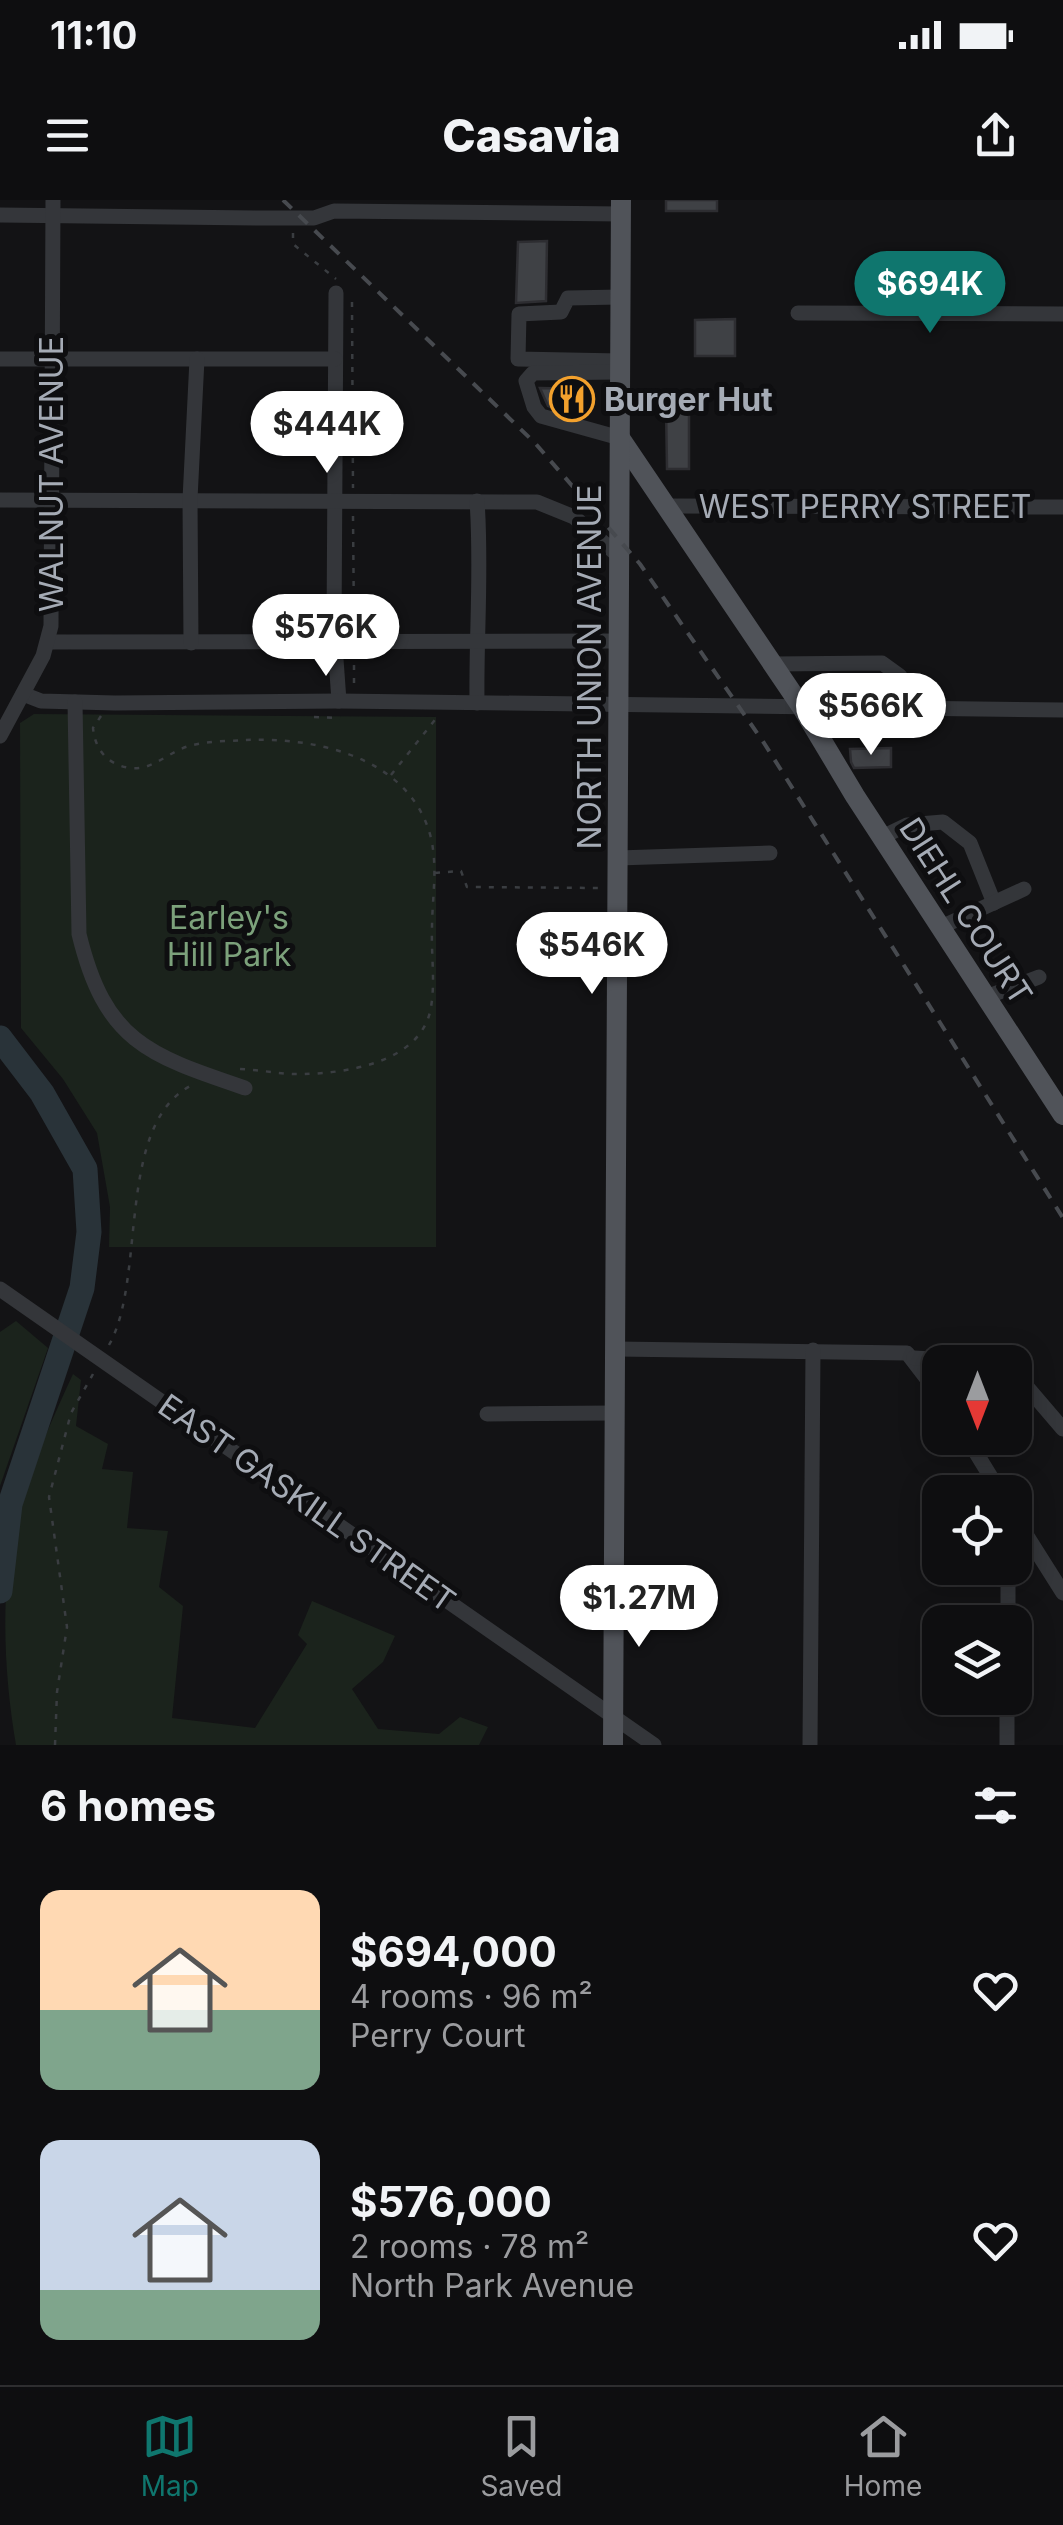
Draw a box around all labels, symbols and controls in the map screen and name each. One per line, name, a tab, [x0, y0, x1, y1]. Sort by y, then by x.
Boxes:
text: 11:10	[50, 12, 137, 58]
icon: menu	[40, 108, 95, 163]
text: Casavia	[442, 108, 621, 163]
icon: share	[968, 108, 1023, 163]
pin: $694K	[860, 251, 1000, 336]
text: $694K	[876, 264, 984, 303]
street label: WALNUT AVENUE	[32, 336, 71, 612]
restaurant icon: Burger Hut	[549, 376, 595, 422]
place label: Burger Hut	[604, 380, 773, 419]
pin: $444K	[257, 391, 397, 476]
text: $444K	[273, 404, 381, 443]
street label: NORTH UNION AVENUE	[570, 484, 609, 850]
street label: WEST PERRY STREET	[699, 487, 1031, 526]
pin: $576K	[256, 594, 396, 679]
text: $576K	[274, 607, 378, 646]
pin: $566K	[801, 673, 941, 758]
text: $566K	[818, 686, 924, 725]
street label: DIEHL COURT	[891, 810, 1041, 1012]
park label: Earley's Hill Park	[167, 898, 292, 974]
pin: $546K	[522, 912, 662, 997]
text: $546K	[539, 925, 645, 964]
north arrow	[922, 1345, 1032, 1455]
map controls	[922, 1345, 1032, 1715]
street label: EAST GASKILL STREET	[151, 1386, 463, 1620]
button: locate	[922, 1475, 1032, 1585]
pin: $1.27M	[558, 1565, 720, 1650]
text: $1.27M	[582, 1578, 696, 1617]
button: layers	[922, 1605, 1032, 1715]
icon: filters	[968, 1778, 1023, 1833]
text: 6 homes	[40, 1780, 216, 1831]
text: $694,000	[350, 1926, 557, 1977]
icon: home	[120, 1930, 240, 2050]
icon: heart	[968, 1963, 1023, 2018]
text: 4 rooms · 96 m²	[350, 1977, 593, 2016]
text: Perry Court	[350, 2016, 526, 2055]
text: $576,000	[350, 2176, 552, 2227]
icon: home	[120, 2180, 240, 2300]
icon: heart	[968, 2213, 1023, 2268]
text: 2 rooms · 78 m²	[350, 2227, 589, 2266]
text: North Park Avenue	[350, 2266, 634, 2305]
tab: Map	[141, 2409, 199, 2503]
tab: Saved	[480, 2409, 562, 2503]
tab: Home	[844, 2409, 922, 2503]

